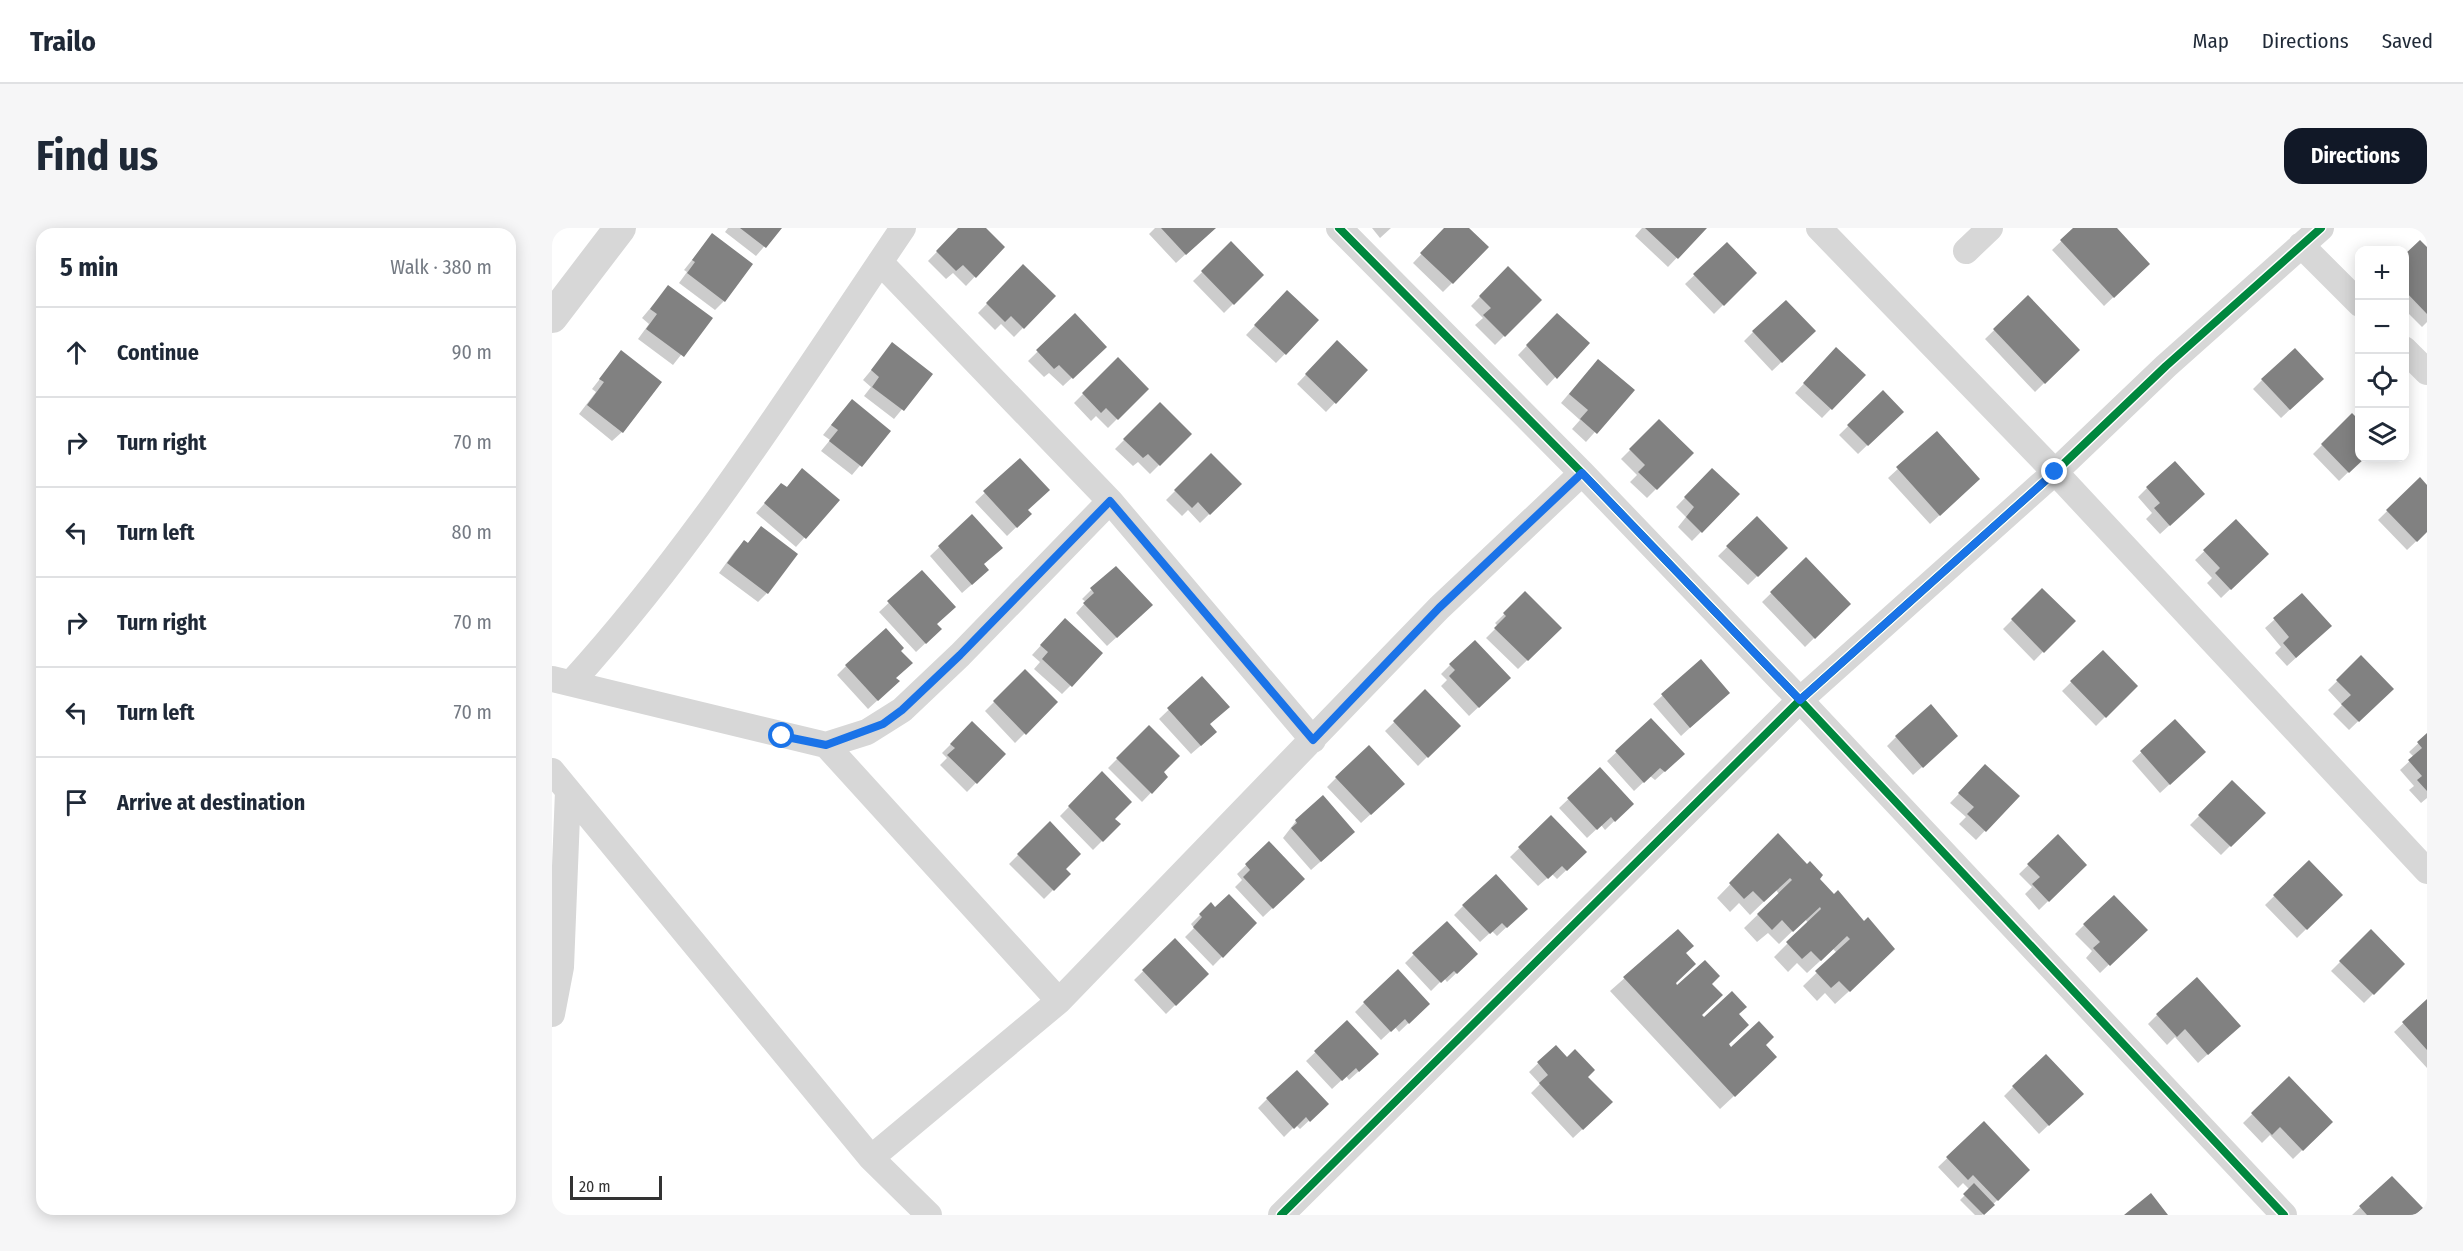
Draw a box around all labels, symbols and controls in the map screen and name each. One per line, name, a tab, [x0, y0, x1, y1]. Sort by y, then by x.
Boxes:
text: Trailo	[30, 25, 96, 58]
text: Map	[2192, 28, 2229, 54]
text: Directions	[2262, 28, 2349, 54]
text: Saved	[2382, 28, 2433, 54]
button: Directions	[2284, 128, 2427, 184]
text: Find us	[36, 131, 158, 181]
map controls	[2355, 246, 2409, 462]
button: +	[2355, 246, 2409, 300]
text: 5 min	[60, 252, 118, 283]
text: Walk · 380 m	[390, 255, 492, 279]
button: −	[2355, 300, 2409, 354]
icon: ahead	[60, 336, 93, 369]
text: Continue	[117, 339, 199, 366]
text: 90 m	[452, 340, 492, 364]
button: locate	[2355, 354, 2409, 408]
button: layers	[2355, 408, 2409, 462]
icon: right	[60, 426, 93, 459]
text: Turn right	[117, 429, 206, 456]
text: 70 m	[454, 430, 492, 454]
route end	[2041, 458, 2067, 484]
icon: left	[60, 516, 93, 549]
text: Turn left	[117, 519, 195, 546]
text: 80 m	[452, 520, 492, 544]
icon: right	[60, 606, 93, 639]
text: Turn right	[117, 609, 206, 636]
text: 70 m	[454, 610, 492, 634]
icon: left	[60, 696, 93, 729]
text: Turn left	[117, 699, 195, 726]
text: 70 m	[454, 700, 492, 724]
route start	[768, 722, 794, 748]
icon: arrive	[60, 786, 93, 819]
text: Arrive at destination	[117, 789, 305, 816]
scale bar	[570, 1173, 662, 1200]
text: 20 m	[579, 1177, 610, 1196]

